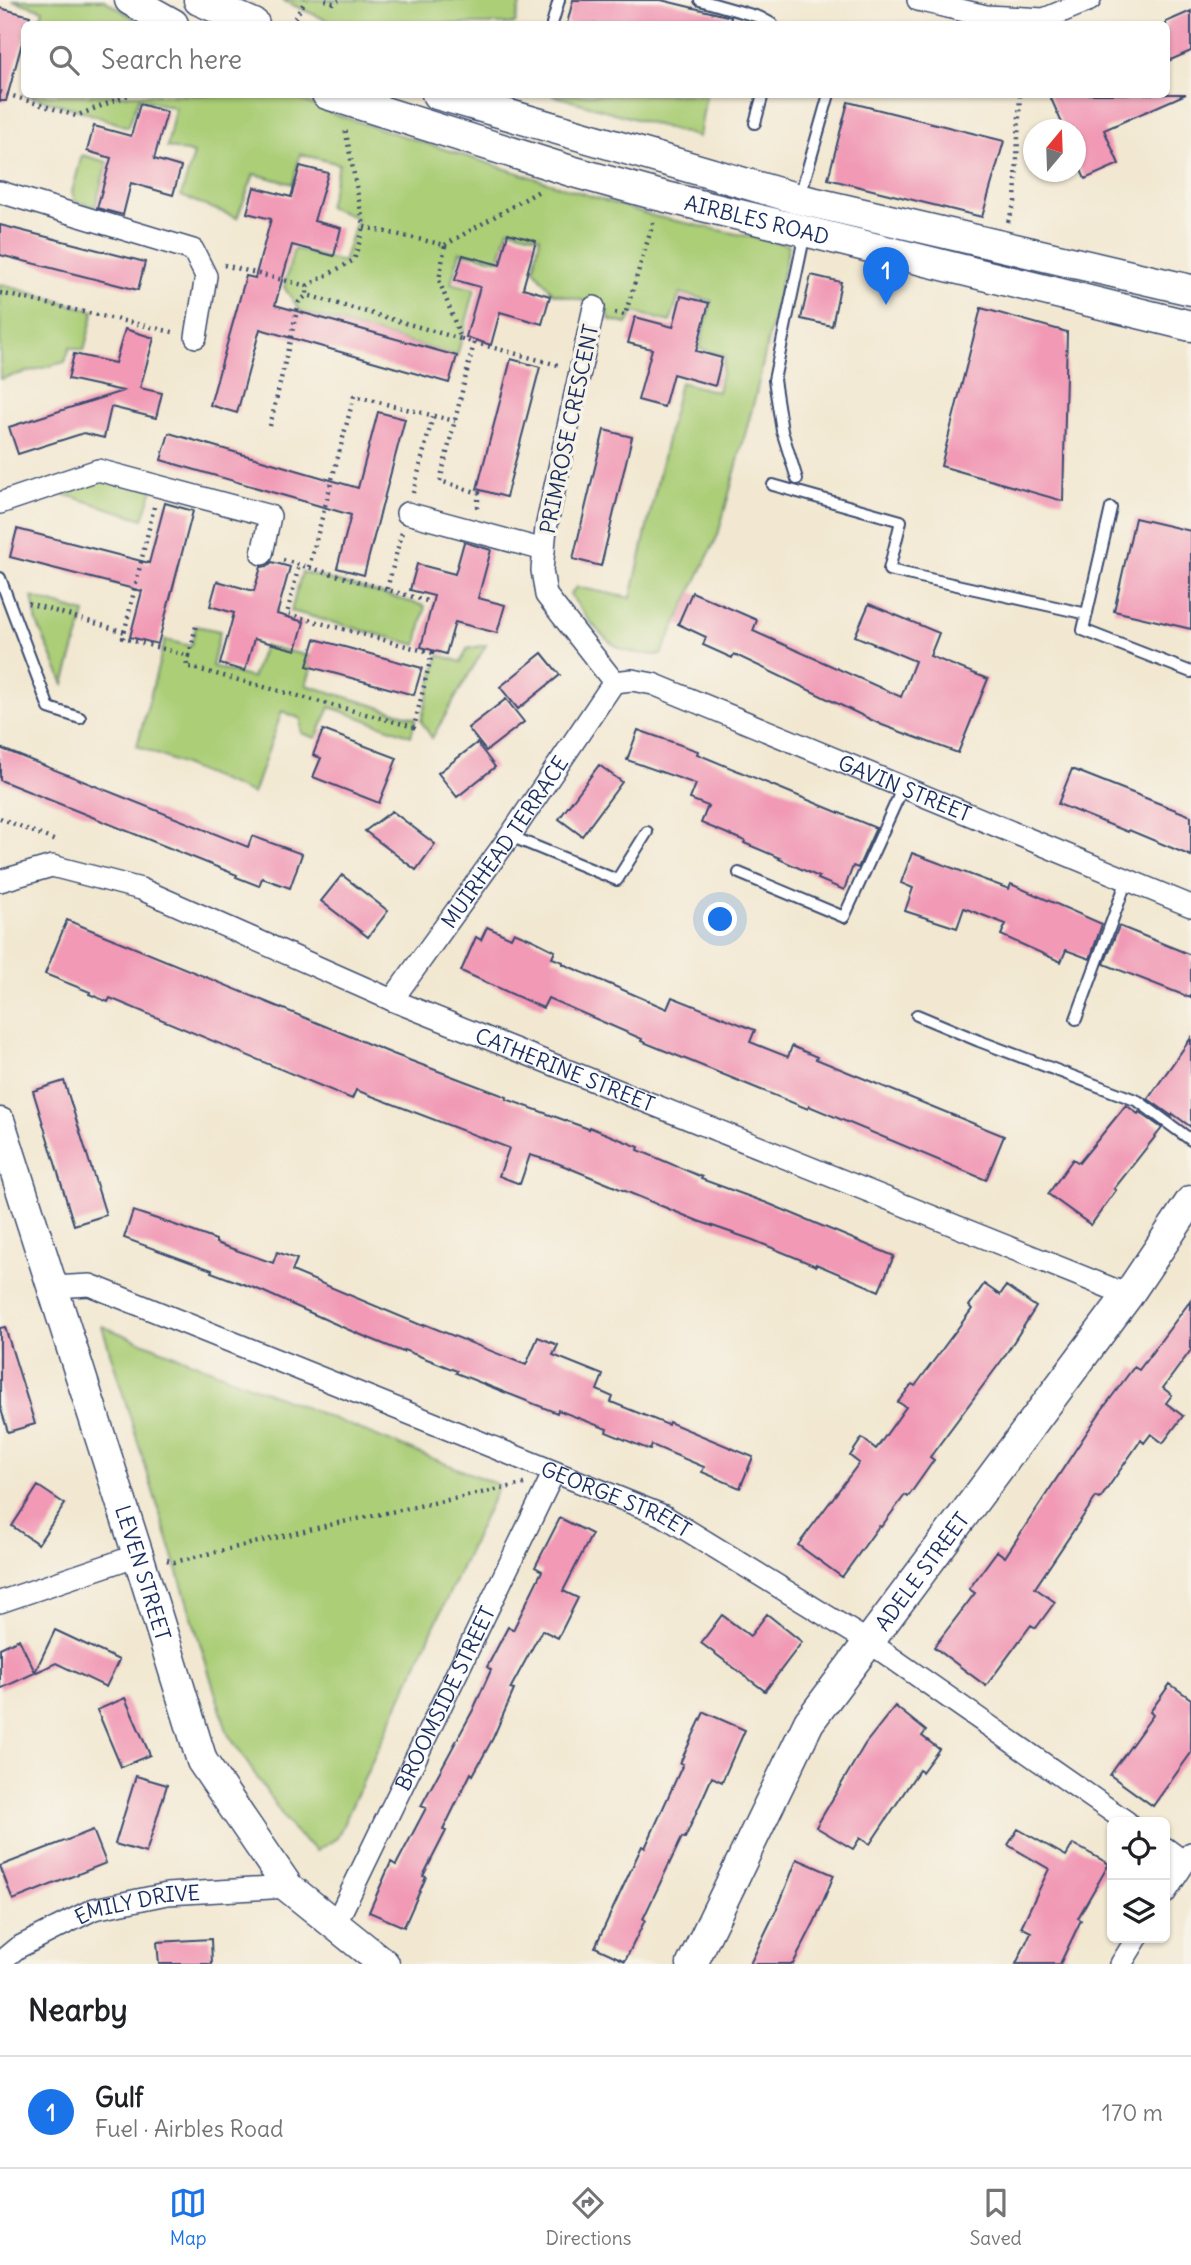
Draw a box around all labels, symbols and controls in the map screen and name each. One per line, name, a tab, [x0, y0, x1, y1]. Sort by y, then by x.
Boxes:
search box	[21, 21, 1170, 98]
icon: search	[45, 41, 83, 79]
text: Search here	[101, 43, 242, 76]
north arrow	[1023, 119, 1086, 182]
street label: AIRBLES ROAD	[682, 189, 832, 250]
pin: 1	[863, 247, 909, 305]
street label: PRIMROSE CRESCENT	[534, 322, 604, 536]
street label: GAVIN STREET	[834, 748, 975, 827]
street label: MUIRHEAD TERRACE	[435, 750, 574, 933]
your location	[703, 902, 737, 936]
street label: CATHERINE STREET	[472, 1021, 659, 1117]
street label: GEORGE STREET	[537, 1454, 696, 1543]
street label: LEVEN STREET	[109, 1502, 177, 1644]
street label: ADELE STREET	[869, 1507, 975, 1636]
street label: BROOMSIDE STREET	[389, 1602, 501, 1795]
map controls	[1107, 1817, 1170, 1943]
button: locate	[1107, 1817, 1170, 1880]
street label: EMILY DRIVE	[70, 1879, 201, 1930]
button: layers	[1107, 1880, 1170, 1943]
text: Nearby	[28, 1991, 128, 2029]
text: Gulf	[95, 2081, 143, 2114]
text: 1	[46, 2098, 56, 2127]
text: 170 m	[1102, 2098, 1163, 2127]
text: Fuel · Airbles Road	[95, 2114, 284, 2143]
tab: Map	[169, 2184, 207, 2250]
tab: Directions	[546, 2184, 631, 2250]
tab: Saved	[970, 2184, 1022, 2250]

